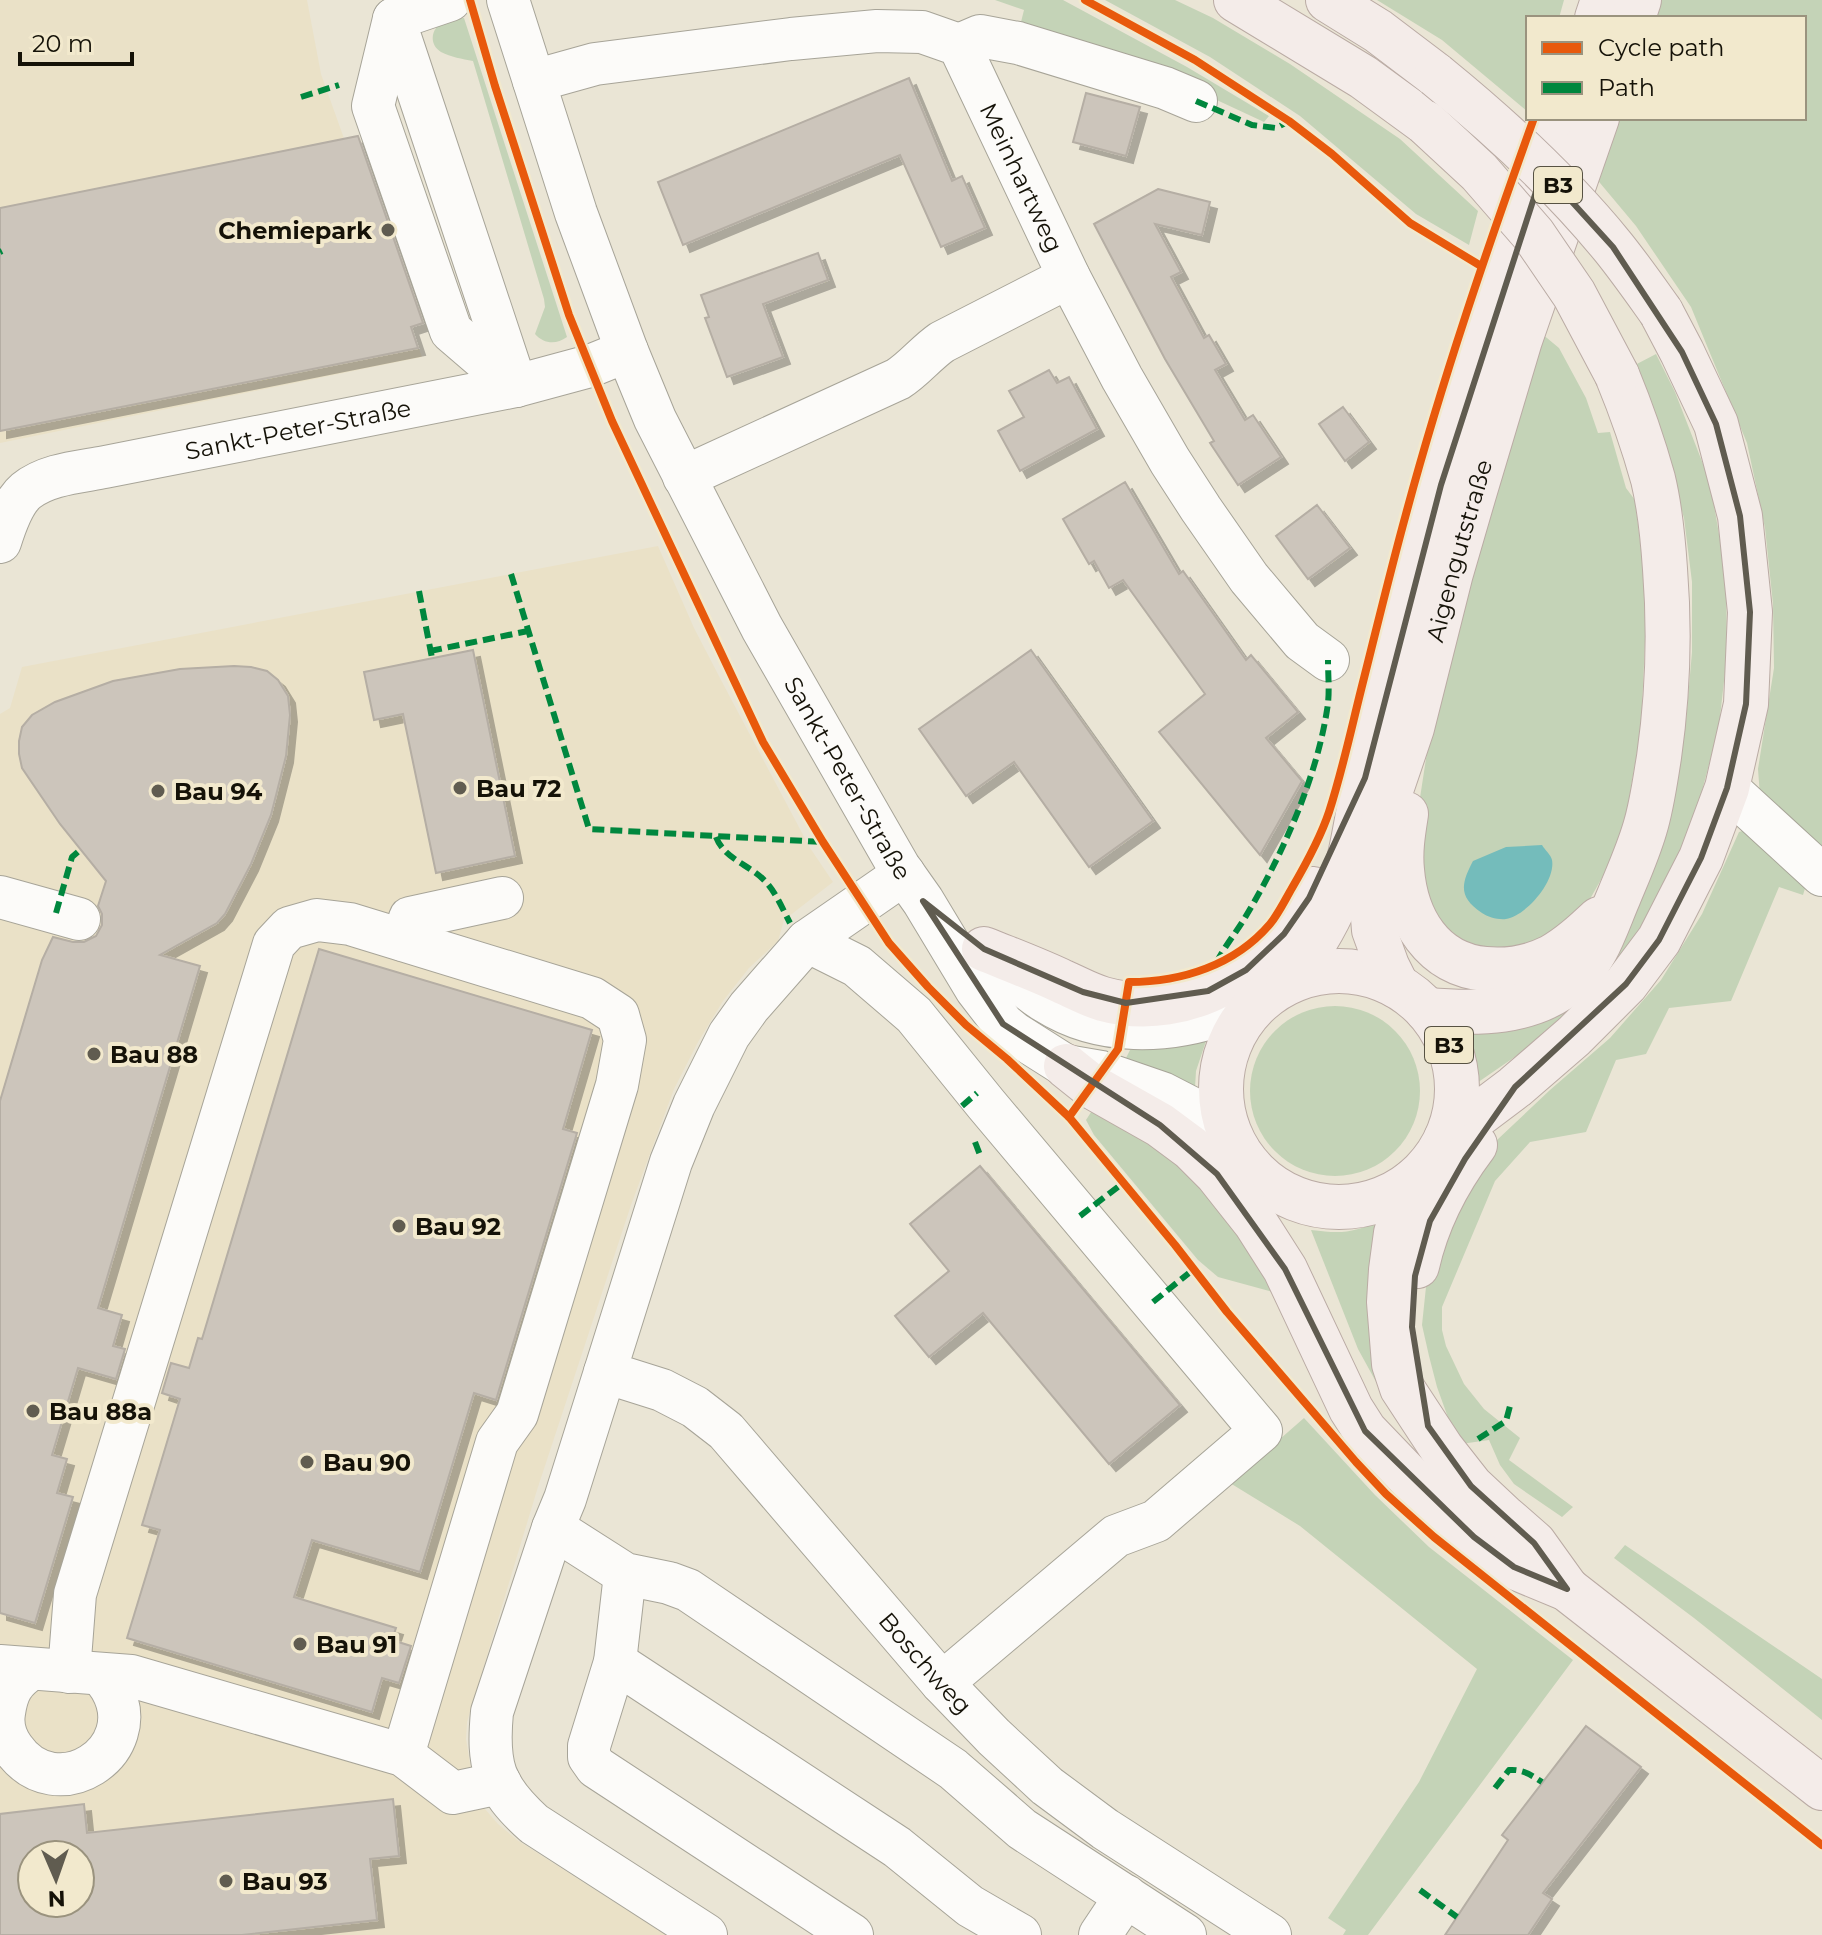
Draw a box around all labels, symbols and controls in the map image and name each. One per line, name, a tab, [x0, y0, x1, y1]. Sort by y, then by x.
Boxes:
scale bar	[20, 16, 132, 66]
legend	[1526, 16, 1806, 120]
text: 20 m	[32, 29, 93, 58]
text: Cycle path	[1598, 33, 1725, 62]
text: Path	[1598, 73, 1655, 102]
street label: Meinhartweg	[974, 98, 1070, 257]
road number: B3	[1534, 167, 1582, 203]
place label: Chemiepark	[218, 216, 372, 245]
marker: Chemiepark	[379, 221, 397, 239]
street label: Sankt-Peter-Straße	[183, 393, 413, 465]
street label: Aigengutstraße	[1420, 456, 1498, 645]
street label: Sankt-Peter-Straße	[778, 671, 918, 885]
place label: Bau 72	[476, 774, 562, 803]
place label: Bau 94	[174, 777, 263, 806]
marker: Bau 72	[451, 779, 469, 797]
marker: Bau 94	[149, 782, 167, 800]
road number: B3	[1425, 1027, 1473, 1063]
place label: Bau 88	[110, 1040, 198, 1069]
marker: Bau 88	[85, 1045, 103, 1063]
place label: Bau 92	[415, 1212, 501, 1241]
marker: Bau 92	[390, 1217, 408, 1235]
place label: Bau 88a	[49, 1397, 152, 1426]
marker: Bau 88a	[24, 1402, 42, 1420]
place label: Bau 90	[323, 1448, 411, 1477]
marker: Bau 90	[298, 1453, 316, 1471]
street label: Boschweg	[873, 1606, 978, 1720]
place label: Bau 91	[316, 1630, 397, 1659]
marker: Bau 91	[291, 1635, 309, 1653]
north arrow	[16, 1839, 96, 1919]
place label: Bau 93	[242, 1867, 328, 1896]
marker: Bau 93	[217, 1872, 235, 1890]
text: N	[47, 1885, 66, 1912]

